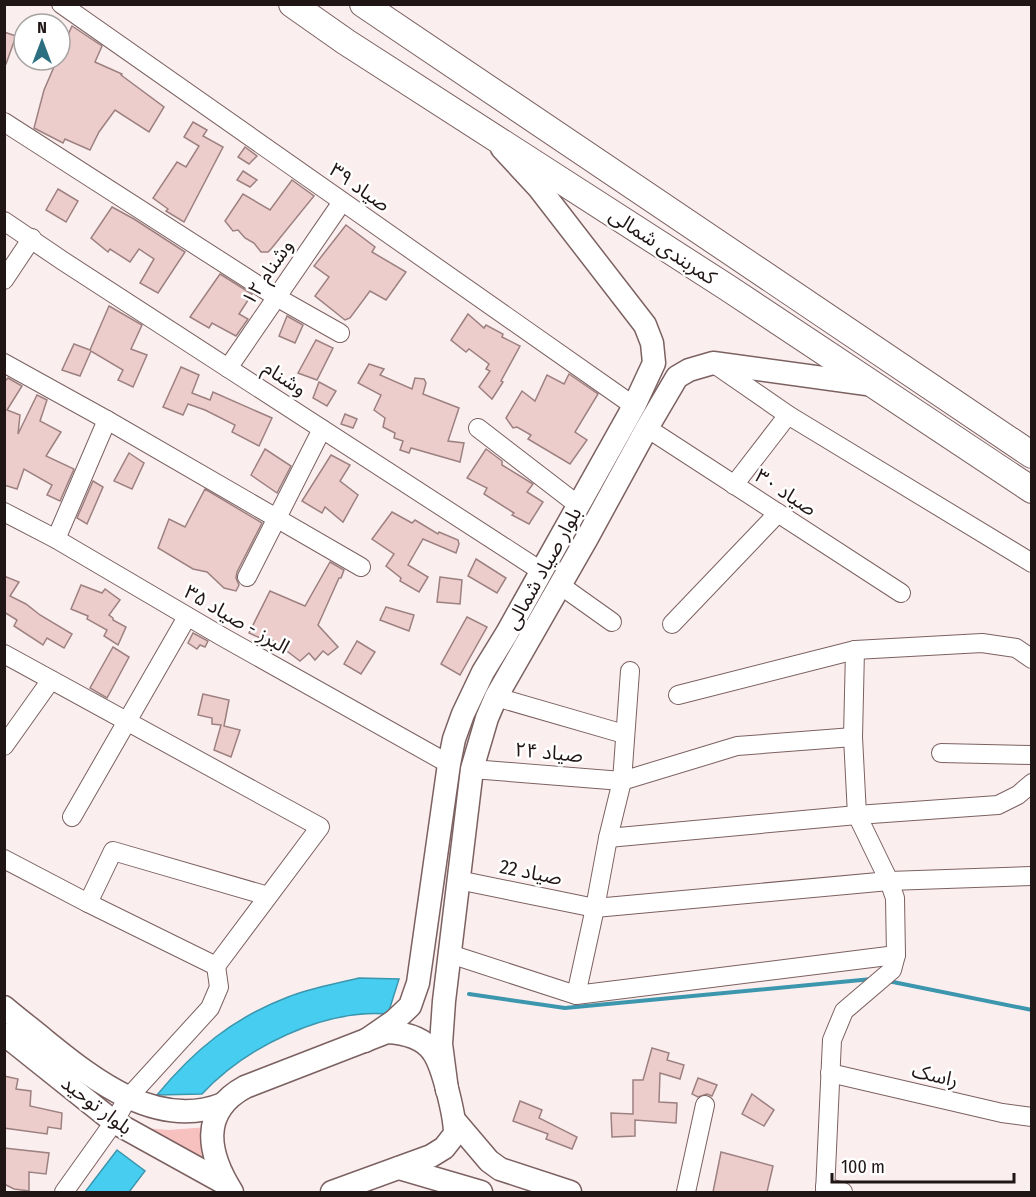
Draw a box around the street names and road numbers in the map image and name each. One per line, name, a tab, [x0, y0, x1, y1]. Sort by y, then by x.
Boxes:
street label: صیاد ۳۹	[325, 158, 395, 216]
street label: کمربندی شمالی	[605, 202, 722, 290]
street label: وشنام ۱۲	[236, 234, 300, 311]
street label: وشنام	[257, 355, 311, 403]
street label: صیاد ۳۰	[751, 463, 821, 521]
street label: بلوار صیاد شمالی	[499, 503, 587, 633]
street label: البرز - صیاد ۳۵	[180, 579, 294, 659]
street label: صیاد ۲۴	[514, 737, 584, 767]
street label: صیاد 22	[498, 854, 564, 890]
street label: راسک	[910, 1058, 960, 1092]
street label: بلوار توحید	[57, 1070, 137, 1140]

